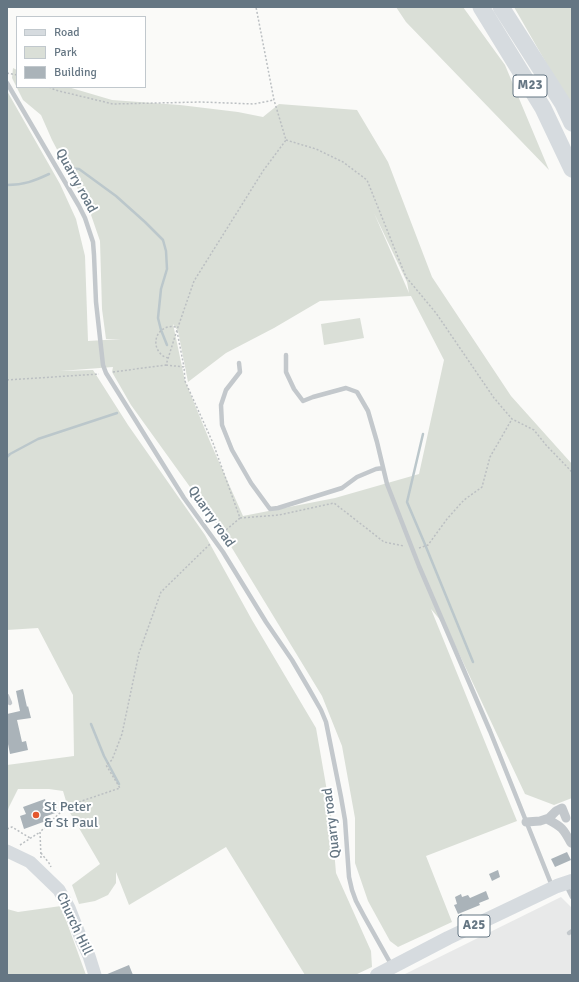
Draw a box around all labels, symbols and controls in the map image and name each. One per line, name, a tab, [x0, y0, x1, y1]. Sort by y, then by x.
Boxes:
legend	[16, 16, 146, 88]
text: Road	[54, 25, 80, 40]
text: Park	[54, 45, 77, 60]
text: Building	[54, 65, 97, 80]
road number: M23	[513, 75, 547, 97]
street label: Quarry road	[51, 146, 101, 216]
street label: Quarry road	[184, 483, 238, 551]
street label: Quarry road	[319, 787, 345, 859]
place label: St Peter & St Paul	[44, 799, 98, 832]
marker: St Peter & St Paul	[31, 810, 41, 820]
street label: Church Hill	[52, 890, 96, 958]
road number: A25	[458, 915, 490, 937]

